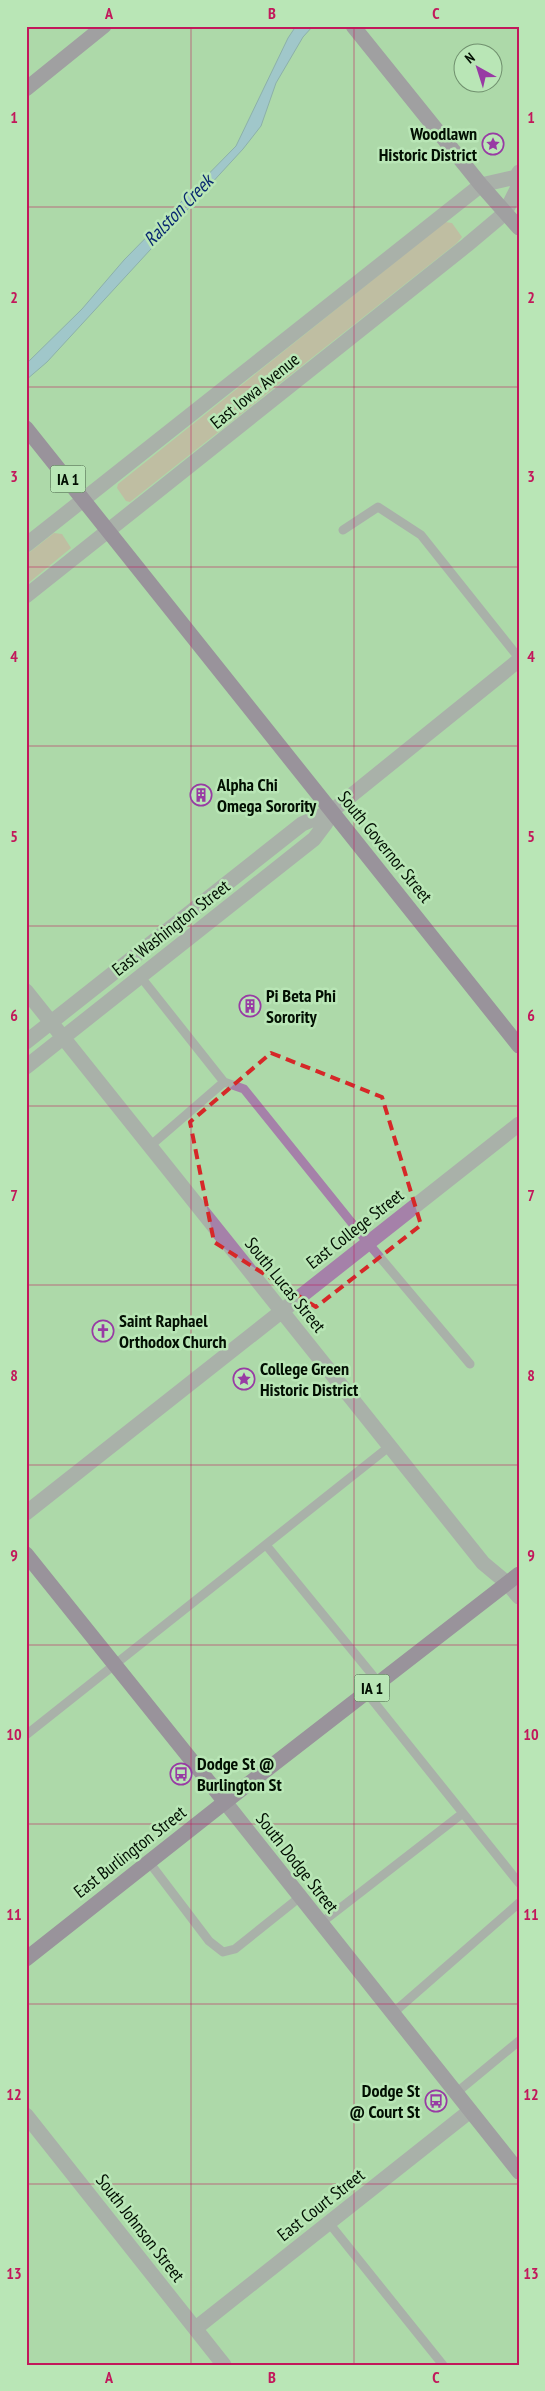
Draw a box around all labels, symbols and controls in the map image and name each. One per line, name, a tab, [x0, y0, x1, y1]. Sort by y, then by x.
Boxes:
text: A	[104, 3, 114, 23]
text: B	[268, 3, 276, 23]
text: C	[432, 3, 440, 23]
north arrow	[452, 42, 502, 92]
text: N	[461, 49, 478, 67]
text: 1	[10, 107, 18, 127]
text: 1	[527, 107, 535, 127]
place label: Woodlawn Historic District	[379, 122, 478, 166]
place icon: Woodlawn Historic District	[481, 132, 505, 156]
water label: Ralston Creek	[138, 167, 220, 251]
text: 2	[10, 287, 18, 307]
text: 2	[527, 287, 535, 307]
street label: East Iowa Avenue	[205, 348, 304, 434]
text: 3	[10, 466, 18, 486]
road number: IA 1	[50, 466, 86, 492]
text: 3	[527, 466, 535, 486]
text: 4	[10, 646, 18, 666]
text: 4	[527, 646, 535, 666]
place label: Alpha Chi Omega Sorority	[216, 773, 317, 817]
building icon: Alpha Chi Omega Sorority	[189, 783, 213, 807]
street label: South Governor Street	[333, 786, 438, 907]
text: 5	[10, 826, 18, 846]
text: 5	[527, 826, 535, 846]
street label: East Washington Street	[107, 874, 234, 981]
place label: Pi Beta Phi Sorority	[266, 984, 336, 1028]
building icon: Pi Beta Phi Sorority	[238, 994, 262, 1018]
text: 6	[10, 1005, 18, 1025]
text: 6	[527, 1005, 535, 1025]
street label: East College Street	[301, 1183, 408, 1274]
text: 7	[10, 1185, 18, 1205]
text: 7	[527, 1185, 535, 1205]
street label: South Lucas Street	[240, 1232, 331, 1337]
place label: Saint Raphael Orthodox Church	[119, 1309, 227, 1353]
church icon: Saint Raphael Orthodox Church	[91, 1319, 115, 1343]
place label: College Green Historic District	[260, 1357, 359, 1401]
text: 8	[10, 1365, 18, 1385]
text: 8	[527, 1365, 535, 1385]
place icon: College Green Historic District	[232, 1367, 256, 1391]
text: 9	[10, 1545, 18, 1565]
text: 9	[527, 1545, 535, 1565]
road number: IA 1	[354, 1675, 390, 1702]
text: 10	[6, 1724, 22, 1744]
text: 10	[523, 1724, 539, 1744]
place label: Dodge St @ Burlington St	[197, 1752, 283, 1796]
bus stop icon: Dodge St @ Burlington St	[169, 1762, 193, 1786]
street label: East Burlington Street	[69, 1801, 191, 1903]
street label: South Dodge Street	[251, 1808, 344, 1918]
text: 11	[6, 1904, 22, 1924]
text: 11	[523, 1904, 539, 1924]
place label: Dodge St @ Court St	[349, 2079, 421, 2123]
text: 12	[6, 2084, 22, 2104]
text: 12	[523, 2084, 539, 2104]
bus stop icon: Dodge St @ Court St	[424, 2089, 448, 2113]
street label: East Court Street	[272, 2163, 369, 2246]
street label: South Johnson Street	[91, 2169, 190, 2286]
text: 13	[6, 2263, 22, 2283]
text: 13	[523, 2263, 539, 2283]
text: A	[104, 2367, 114, 2387]
text: B	[268, 2367, 276, 2387]
text: C	[432, 2367, 440, 2387]

